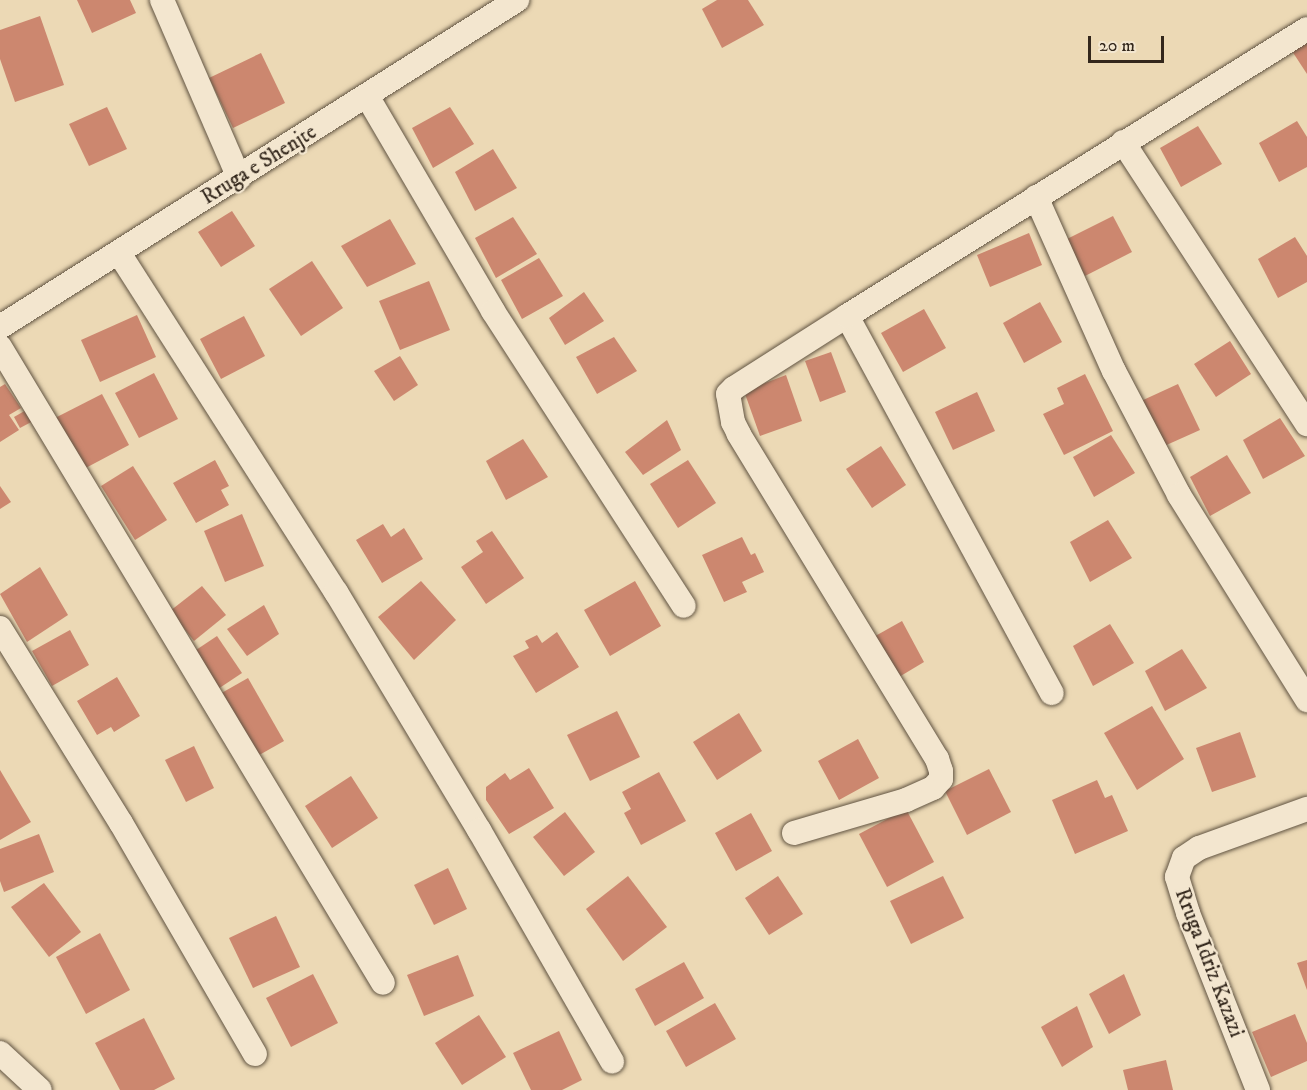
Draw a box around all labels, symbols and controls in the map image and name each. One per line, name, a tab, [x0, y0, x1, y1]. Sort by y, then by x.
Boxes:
scale bar	[1091, 24, 1168, 62]
text: 20 m	[1099, 35, 1135, 57]
street label: Rruga e Shenjte	[197, 120, 321, 210]
street label: Rruga Idriz Kazazi	[1169, 885, 1249, 1041]

